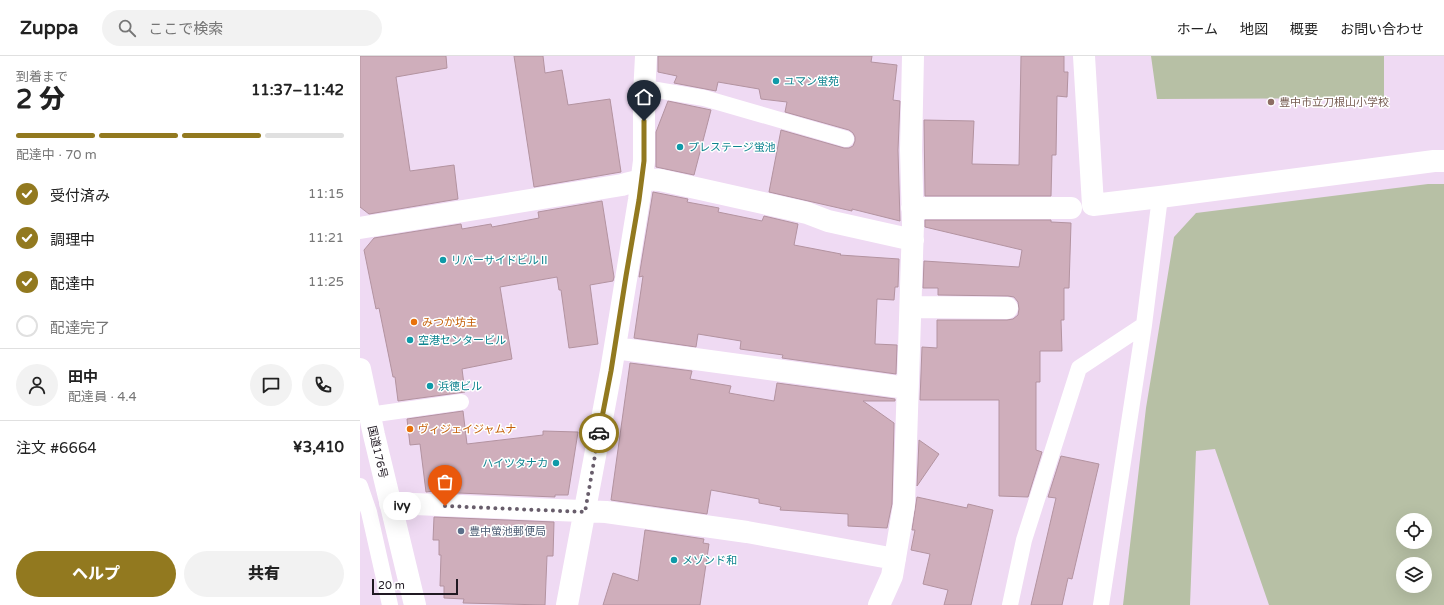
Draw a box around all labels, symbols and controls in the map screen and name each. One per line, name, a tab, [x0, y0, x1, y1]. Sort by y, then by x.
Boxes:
search box	[102, 10, 382, 46]
text: Zuppa	[20, 17, 78, 39]
icon: search	[116, 17, 138, 39]
text: ここで検索	[148, 20, 223, 38]
text: ホーム	[1176, 21, 1218, 38]
text: 地図	[1240, 21, 1268, 38]
text: 概要	[1290, 21, 1318, 38]
text: お問い合わせ	[1340, 21, 1424, 38]
text: 到着まで	[16, 69, 68, 85]
place label: ユマン蛍苑	[784, 75, 839, 88]
marker: ユマン蛍苑	[771, 76, 781, 86]
pin	[627, 80, 661, 121]
text: 11:37–11:42	[251, 81, 344, 99]
text: 2 分	[16, 84, 65, 115]
icon: home	[633, 86, 655, 108]
place label: 豊中市立刀根山小学校	[1279, 96, 1389, 109]
marker: 豊中市立刀根山小学校	[1266, 97, 1276, 107]
place label: プレステージ蛍池	[688, 141, 776, 154]
marker: プレステージ蛍池	[675, 142, 685, 152]
text: 配達中 · 70 m	[16, 147, 97, 163]
icon: check	[16, 183, 38, 205]
text: 11:15	[308, 186, 344, 202]
text: 受付済み	[50, 187, 110, 205]
icon: check	[16, 227, 38, 249]
text: 11:21	[308, 230, 344, 246]
text: 調理中	[50, 231, 95, 249]
place label: リバーサイドビルⅡ	[451, 254, 550, 267]
marker: リバーサイドビルⅡ	[438, 255, 448, 265]
icon: check	[16, 271, 38, 293]
text: 11:25	[308, 274, 344, 290]
text: 配達中	[50, 275, 95, 293]
place label: みつか坊主	[422, 316, 477, 329]
marker: みつか坊主	[409, 317, 419, 327]
text: 配達完了	[50, 319, 110, 337]
place label: 空港センタービル	[418, 334, 506, 347]
marker: 空港センタービル	[405, 335, 415, 345]
button: person	[16, 364, 58, 406]
button: chat	[250, 364, 292, 406]
button: phone	[302, 364, 344, 406]
text: 田中	[68, 368, 98, 386]
place label: 浜徳ビル	[438, 380, 482, 393]
marker: 浜徳ビル	[425, 381, 435, 391]
text: 配達員 · 4.4	[68, 389, 137, 405]
courier	[579, 413, 619, 453]
icon: car	[588, 422, 610, 444]
place label: ヴィジェイジャムナ	[418, 423, 516, 436]
street label: 国道176号	[365, 424, 390, 480]
marker: ヴィジェイジャムナ	[405, 424, 415, 434]
text: ¥3,410	[293, 438, 344, 456]
text: 注文 #6664	[16, 439, 97, 457]
place label: ハイツタナカ	[482, 457, 548, 470]
marker: ハイツタナカ	[551, 458, 561, 468]
pin	[428, 465, 462, 506]
icon: bag	[434, 471, 456, 493]
callout: ivy	[383, 492, 421, 520]
text: ivy	[393, 498, 411, 514]
map controls	[1396, 513, 1432, 593]
button: locate	[1396, 513, 1432, 549]
place label: 豊中螢池郵便局	[469, 525, 546, 538]
marker: 豊中螢池郵便局	[456, 526, 466, 536]
button: ヘルプ	[16, 551, 176, 597]
button: 共有	[184, 551, 344, 597]
place label: メゾンド和	[682, 554, 737, 567]
marker: メゾンド和	[669, 555, 679, 565]
button: layers	[1396, 557, 1432, 593]
scale bar	[372, 577, 458, 596]
text: 20 m	[378, 579, 405, 592]

